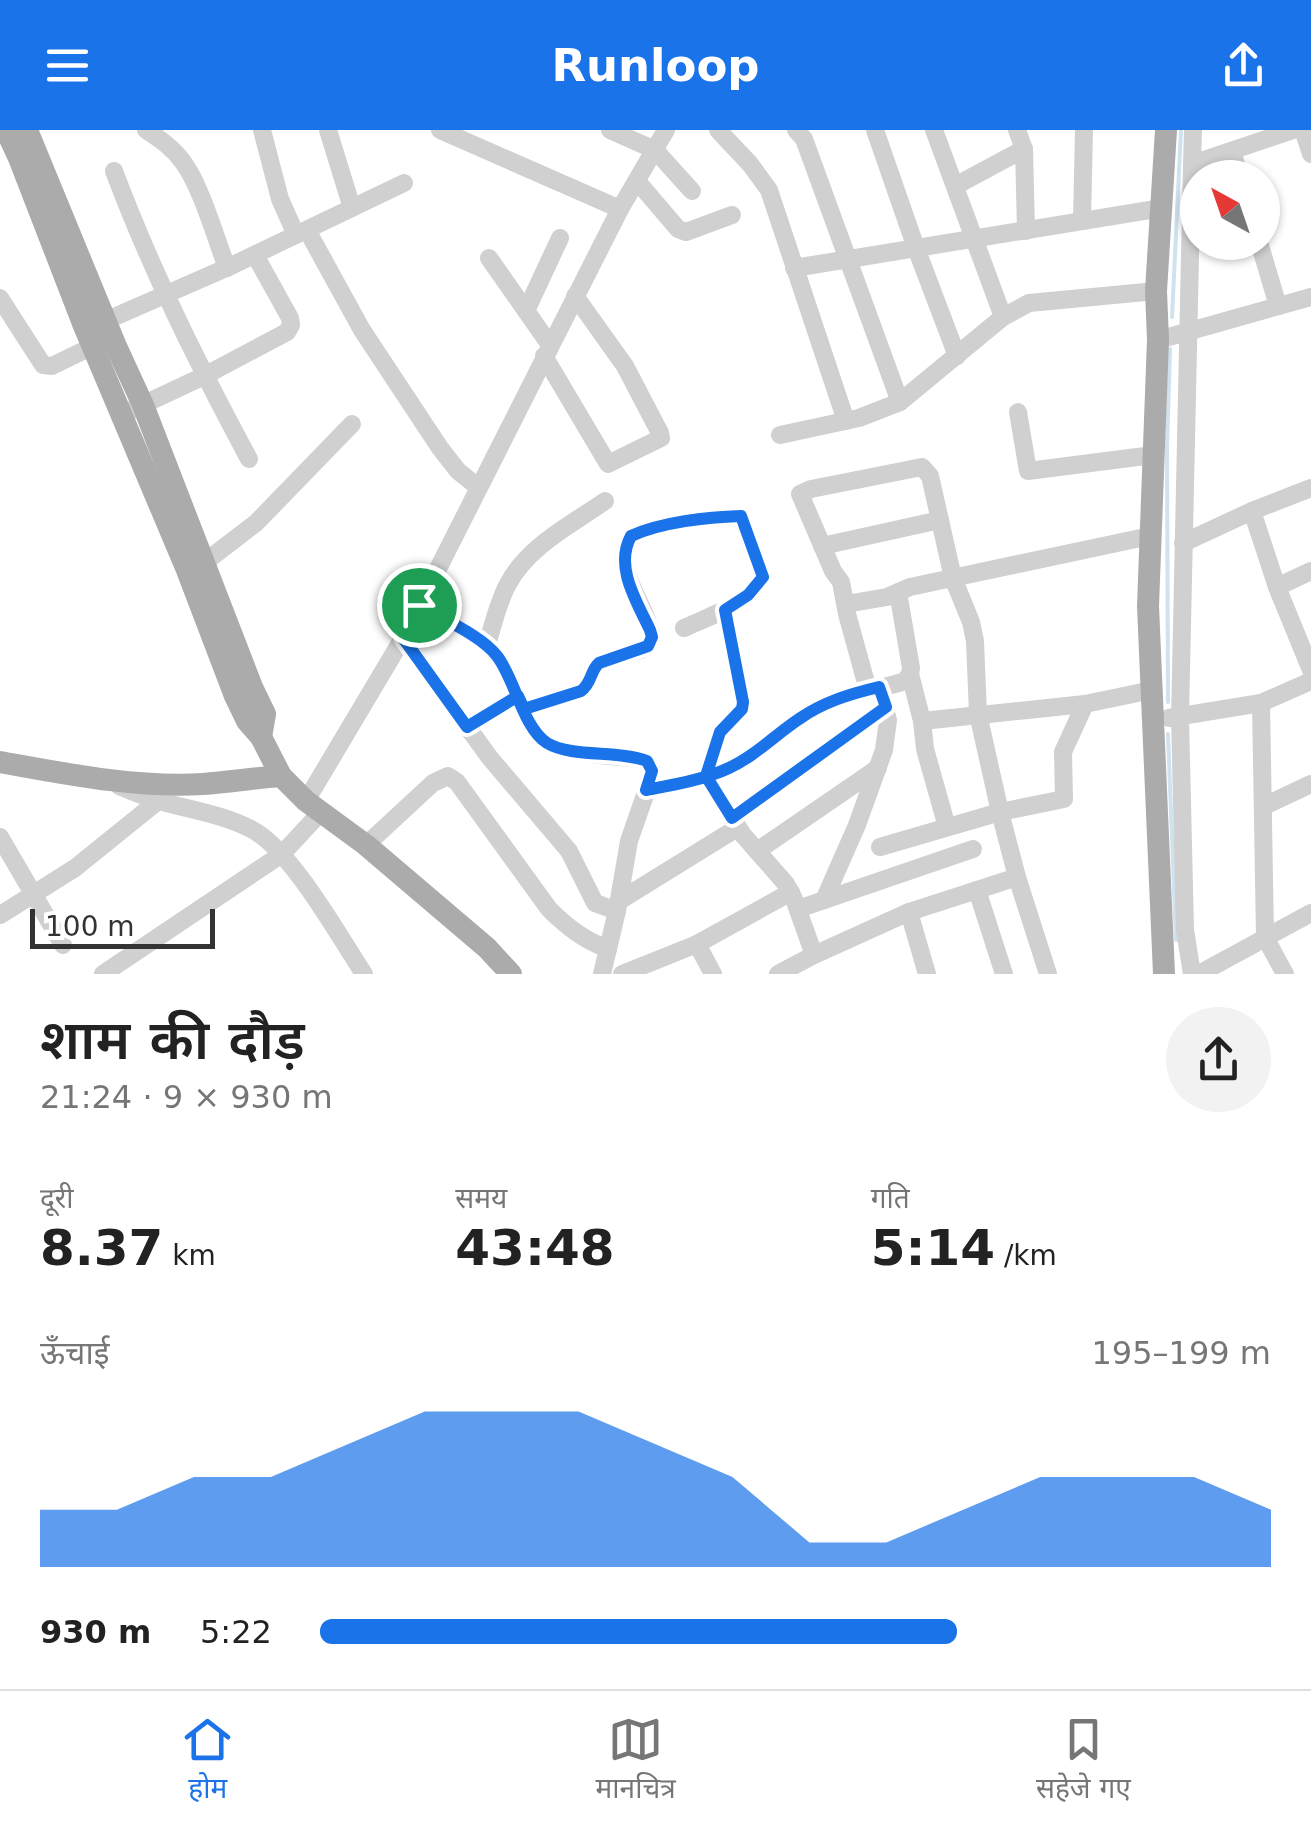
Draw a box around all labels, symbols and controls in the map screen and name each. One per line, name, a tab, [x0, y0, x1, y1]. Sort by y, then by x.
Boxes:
icon: menu	[40, 38, 95, 93]
icon: share	[1216, 38, 1271, 93]
text: Runloop	[551, 39, 760, 92]
north arrow	[1180, 160, 1280, 260]
map controls	[1180, 160, 1280, 260]
pin	[377, 563, 462, 648]
icon: arrive	[392, 578, 447, 633]
scale bar	[30, 904, 215, 948]
text: 100 m	[45, 910, 135, 943]
button: share	[1166, 1007, 1271, 1112]
text: शाम की दौड़	[40, 1008, 305, 1072]
text: 21:24 · 9 × 930 m	[40, 1078, 333, 1116]
text: दूरी	[40, 1182, 74, 1215]
text: समय	[455, 1182, 507, 1215]
text: गति	[871, 1182, 910, 1215]
text: 8.37	[40, 1219, 163, 1277]
text: 43:48	[455, 1219, 614, 1277]
text: 5:14	[871, 1219, 995, 1277]
text: km	[163, 1239, 216, 1272]
text: /km	[995, 1239, 1057, 1272]
text: ऊँचाई	[40, 1334, 109, 1372]
text: 195–199 m	[1092, 1334, 1271, 1372]
text: 930 m	[40, 1613, 151, 1651]
text: 5:22	[200, 1613, 272, 1651]
tab: होम	[180, 1712, 235, 1809]
tab: मानचित्र	[596, 1712, 676, 1809]
tab: सहेजे गए	[1036, 1712, 1131, 1809]

